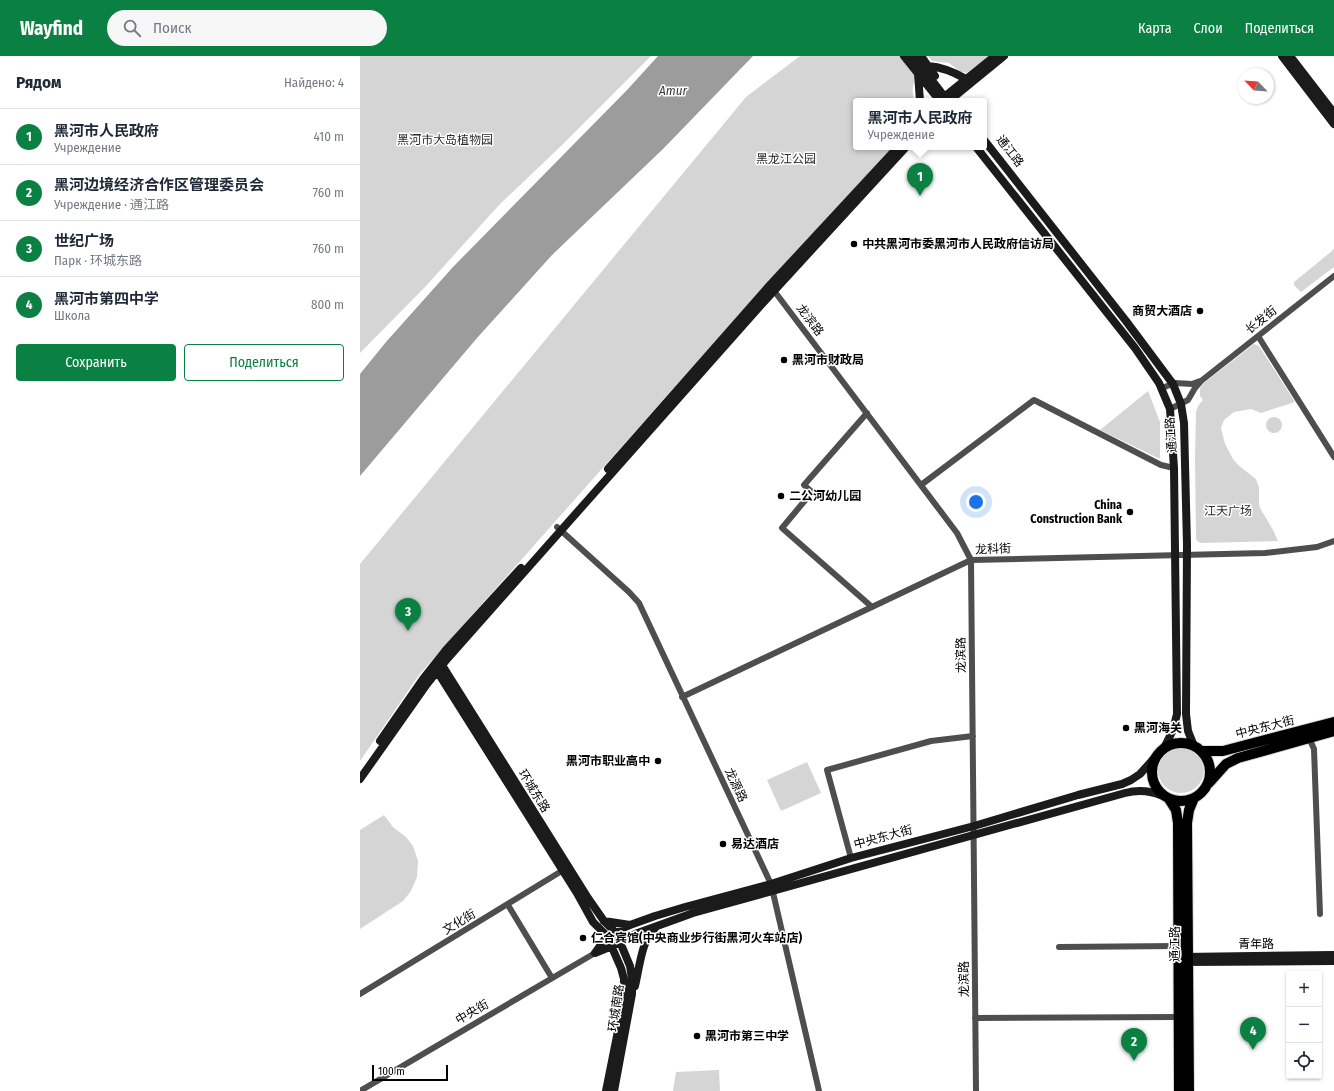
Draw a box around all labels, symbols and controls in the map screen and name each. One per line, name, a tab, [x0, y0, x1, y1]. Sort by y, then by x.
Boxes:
search box	[107, 10, 387, 46]
text: Wayfind	[20, 17, 83, 40]
icon: search	[121, 17, 143, 39]
text: Поиск	[153, 19, 191, 37]
text: Карта	[1138, 20, 1172, 37]
text: Слои	[1194, 20, 1223, 37]
text: Поделиться	[1245, 20, 1314, 37]
north arrow	[1238, 68, 1274, 104]
text: Рядом	[16, 72, 61, 93]
text: Найдено: 4	[284, 75, 344, 90]
water label: Amur	[658, 83, 687, 98]
popup	[853, 98, 987, 150]
text: 黑河市人民政府	[867, 109, 973, 127]
text: 黑河市人民政府	[54, 122, 159, 140]
text: Учреждение	[867, 127, 935, 142]
text: 1	[26, 129, 32, 144]
text: 410 m	[314, 129, 344, 144]
park label: 黑河市大岛植物园	[397, 133, 493, 147]
street label: 通江路	[993, 133, 1027, 169]
text: Учреждение	[54, 140, 121, 155]
park label: 黑龙江公园	[756, 152, 816, 166]
pin: 1	[907, 163, 933, 196]
text: 黑河边境经济合作区管理委员会	[54, 176, 264, 194]
text: 2	[26, 185, 32, 200]
text: 760 m	[313, 185, 344, 200]
text: Учреждение · 通江路	[54, 197, 169, 212]
text: 世纪广场	[54, 232, 114, 250]
place label: 中共黑河市委黑河市人民政府信访局	[862, 237, 1054, 251]
marker: 中共黑河市委黑河市人民政府信访局	[849, 239, 859, 249]
text: 3	[26, 241, 32, 256]
text: 760 m	[313, 241, 344, 256]
text: Парк · 环城东路	[54, 253, 142, 268]
text: 黑河市第四中学	[54, 290, 159, 308]
text: 4	[26, 297, 32, 312]
text: 800 m	[311, 297, 344, 312]
street label: 龙滨路	[794, 301, 826, 339]
street label: 长发街	[1243, 303, 1279, 337]
place label: 商贸大酒店	[1132, 304, 1192, 318]
marker: 商贸大酒店	[1195, 306, 1205, 316]
text: Школа	[54, 308, 90, 323]
button: Сохранить	[16, 344, 176, 381]
button: Поделиться	[184, 344, 344, 381]
place label: 黑河市财政局	[792, 353, 864, 367]
marker: 黑河市财政局	[779, 355, 789, 365]
street label: 通江路	[1163, 417, 1179, 453]
place label: 二公河幼儿园	[789, 489, 861, 503]
marker: 二公河幼儿园	[776, 491, 786, 501]
your location	[966, 492, 986, 512]
place label: China Construction Bank	[1030, 498, 1123, 526]
park label: 江天广场	[1204, 504, 1252, 518]
marker: China Construction Bank	[1125, 507, 1135, 517]
street label: 龙科街	[975, 541, 1011, 557]
pin: 3	[395, 598, 421, 631]
street label: 龙滨路	[954, 637, 968, 673]
street label: 中央东大街	[1234, 713, 1296, 741]
place label: 黑河海关	[1134, 721, 1182, 735]
marker: 黑河海关	[1121, 723, 1131, 733]
place label: 黑河市职业高中	[566, 754, 650, 768]
marker: 黑河市职业高中	[653, 756, 663, 766]
street label: 龙源路	[722, 766, 750, 804]
street label: 环城东路	[515, 767, 553, 815]
street label: 中央东大街	[852, 822, 914, 852]
place label: 易达酒店	[731, 837, 779, 851]
marker: 易达酒店	[718, 839, 728, 849]
street label: 文化街	[440, 907, 478, 937]
street label: 通江路	[1168, 926, 1182, 962]
place label: 仁合宾馆(中央商业步行街黑河火车站店)	[591, 931, 803, 945]
marker: 仁合宾馆(中央商业步行街黑河火车站店)	[578, 933, 588, 943]
street label: 青年路	[1238, 937, 1274, 951]
street label: 龙滨路	[957, 961, 971, 997]
map controls	[1286, 971, 1322, 1079]
button: +	[1286, 971, 1322, 1007]
street label: 环城南路	[606, 983, 626, 1033]
street label: 中央街	[453, 997, 491, 1027]
button: −	[1286, 1007, 1322, 1043]
pin: 4	[1240, 1017, 1266, 1050]
pin: 2	[1121, 1028, 1147, 1061]
place label: 黑河市第三中学	[705, 1029, 789, 1043]
marker: 黑河市第三中学	[692, 1031, 702, 1041]
button: locate	[1286, 1043, 1322, 1079]
scale bar	[372, 1063, 448, 1082]
text: 100 m	[378, 1065, 405, 1078]

